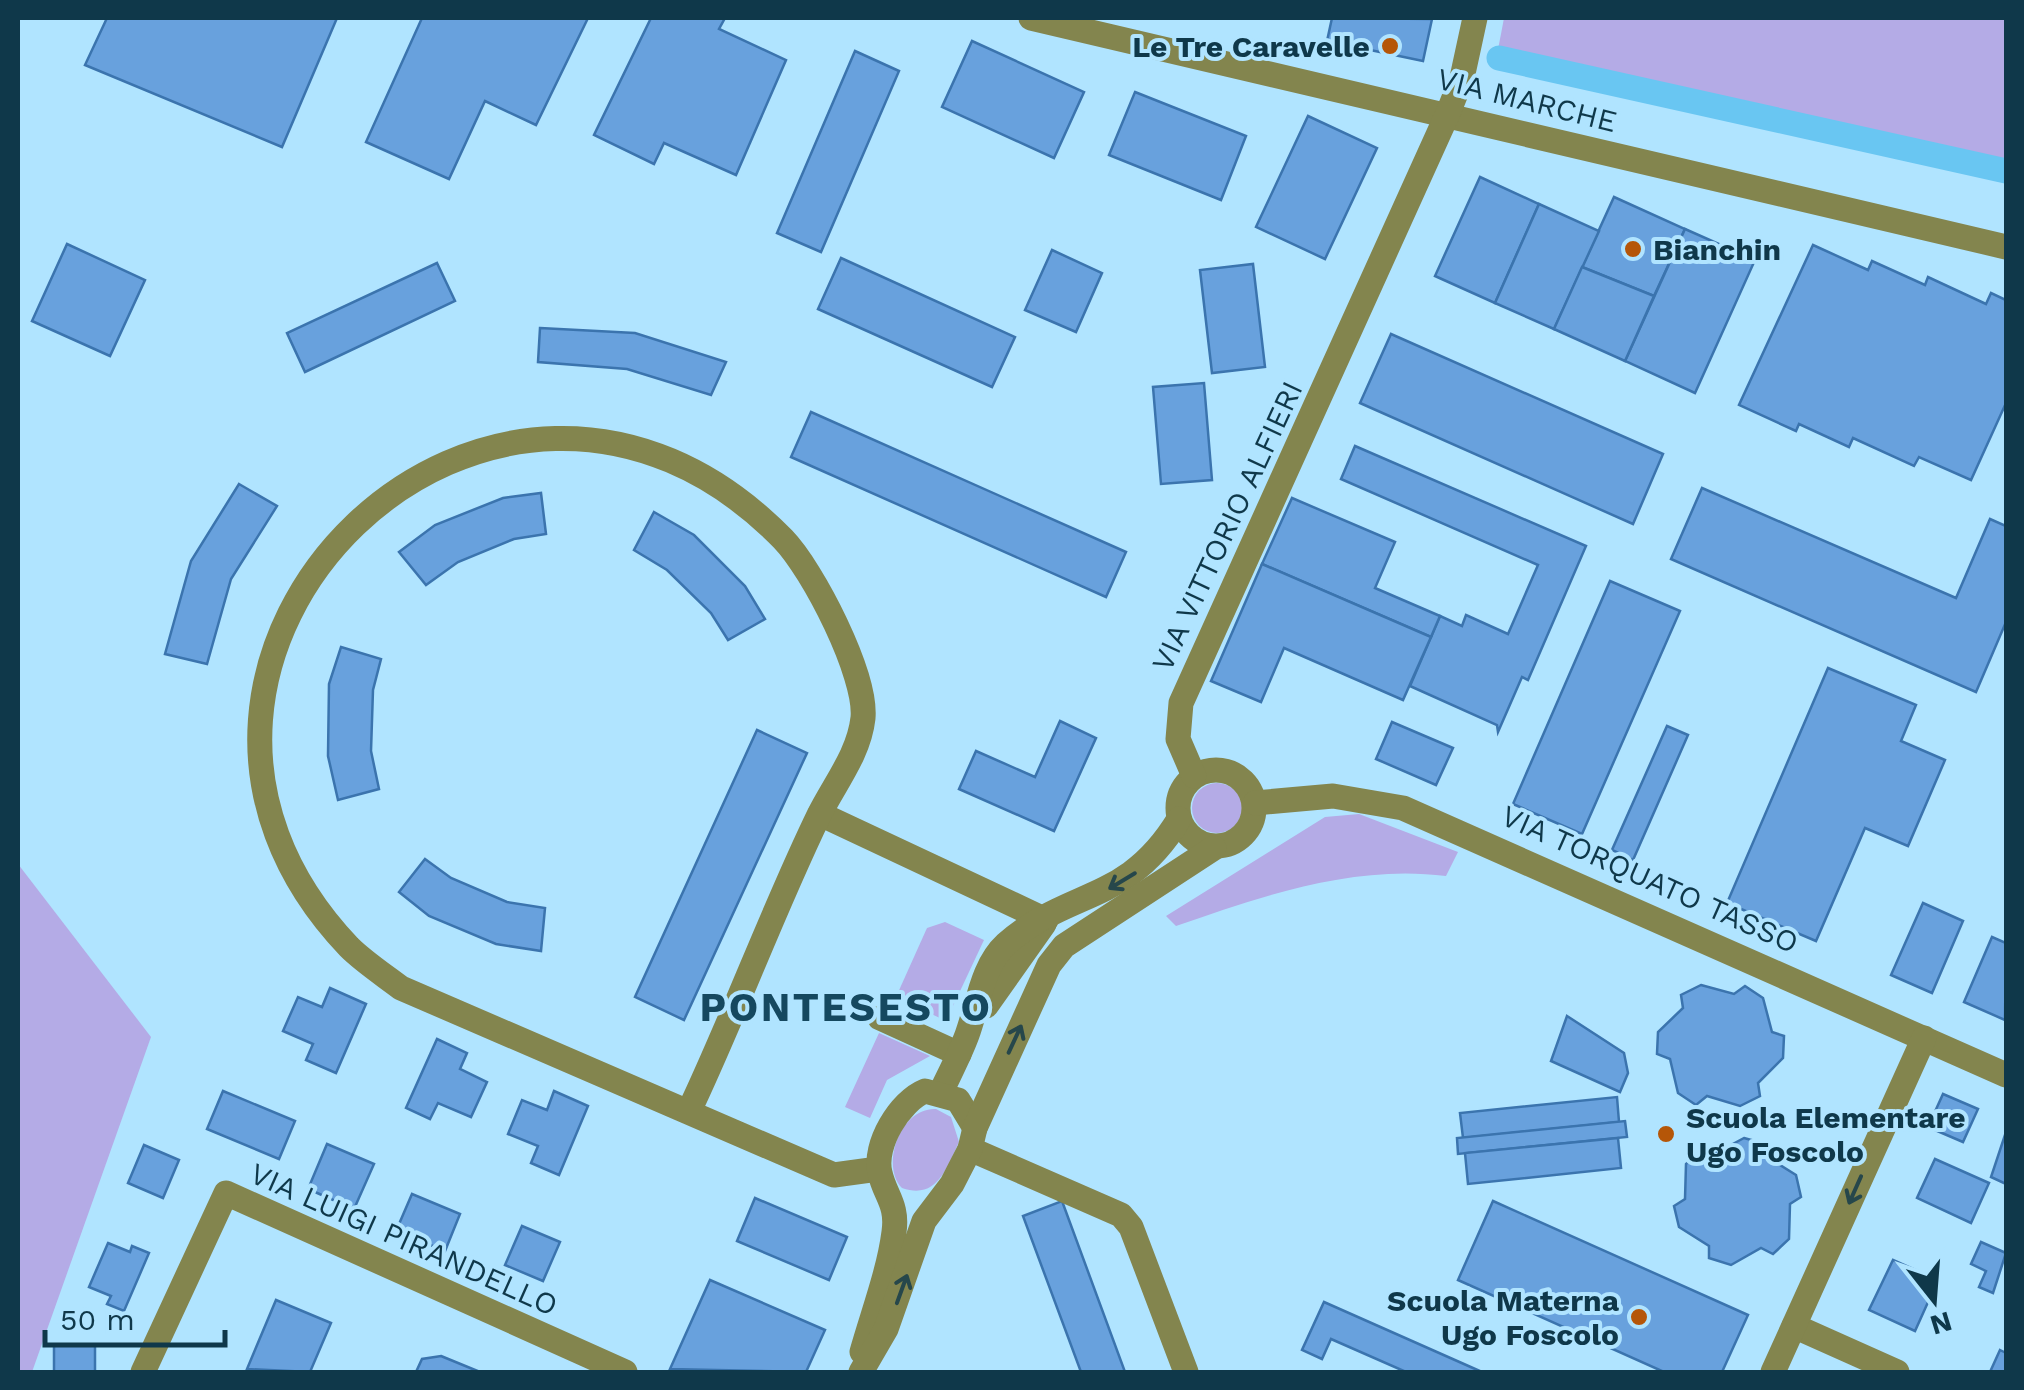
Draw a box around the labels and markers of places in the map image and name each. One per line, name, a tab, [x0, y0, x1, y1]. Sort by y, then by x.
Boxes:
place label: Le Tre Caravelle	[1132, 29, 1370, 64]
marker: Le Tre Caravelle	[1379, 35, 1401, 57]
place label: Bianchin	[1653, 232, 1781, 267]
marker: Bianchin	[1622, 238, 1644, 260]
place label: Scuola Elementare Ugo Foscolo	[1686, 1100, 1966, 1169]
marker: Scuola Elementare Ugo Foscolo	[1655, 1123, 1677, 1145]
place label: Scuola Materna Ugo Foscolo	[1387, 1283, 1620, 1352]
marker: Scuola Materna Ugo Foscolo	[1628, 1306, 1650, 1328]

